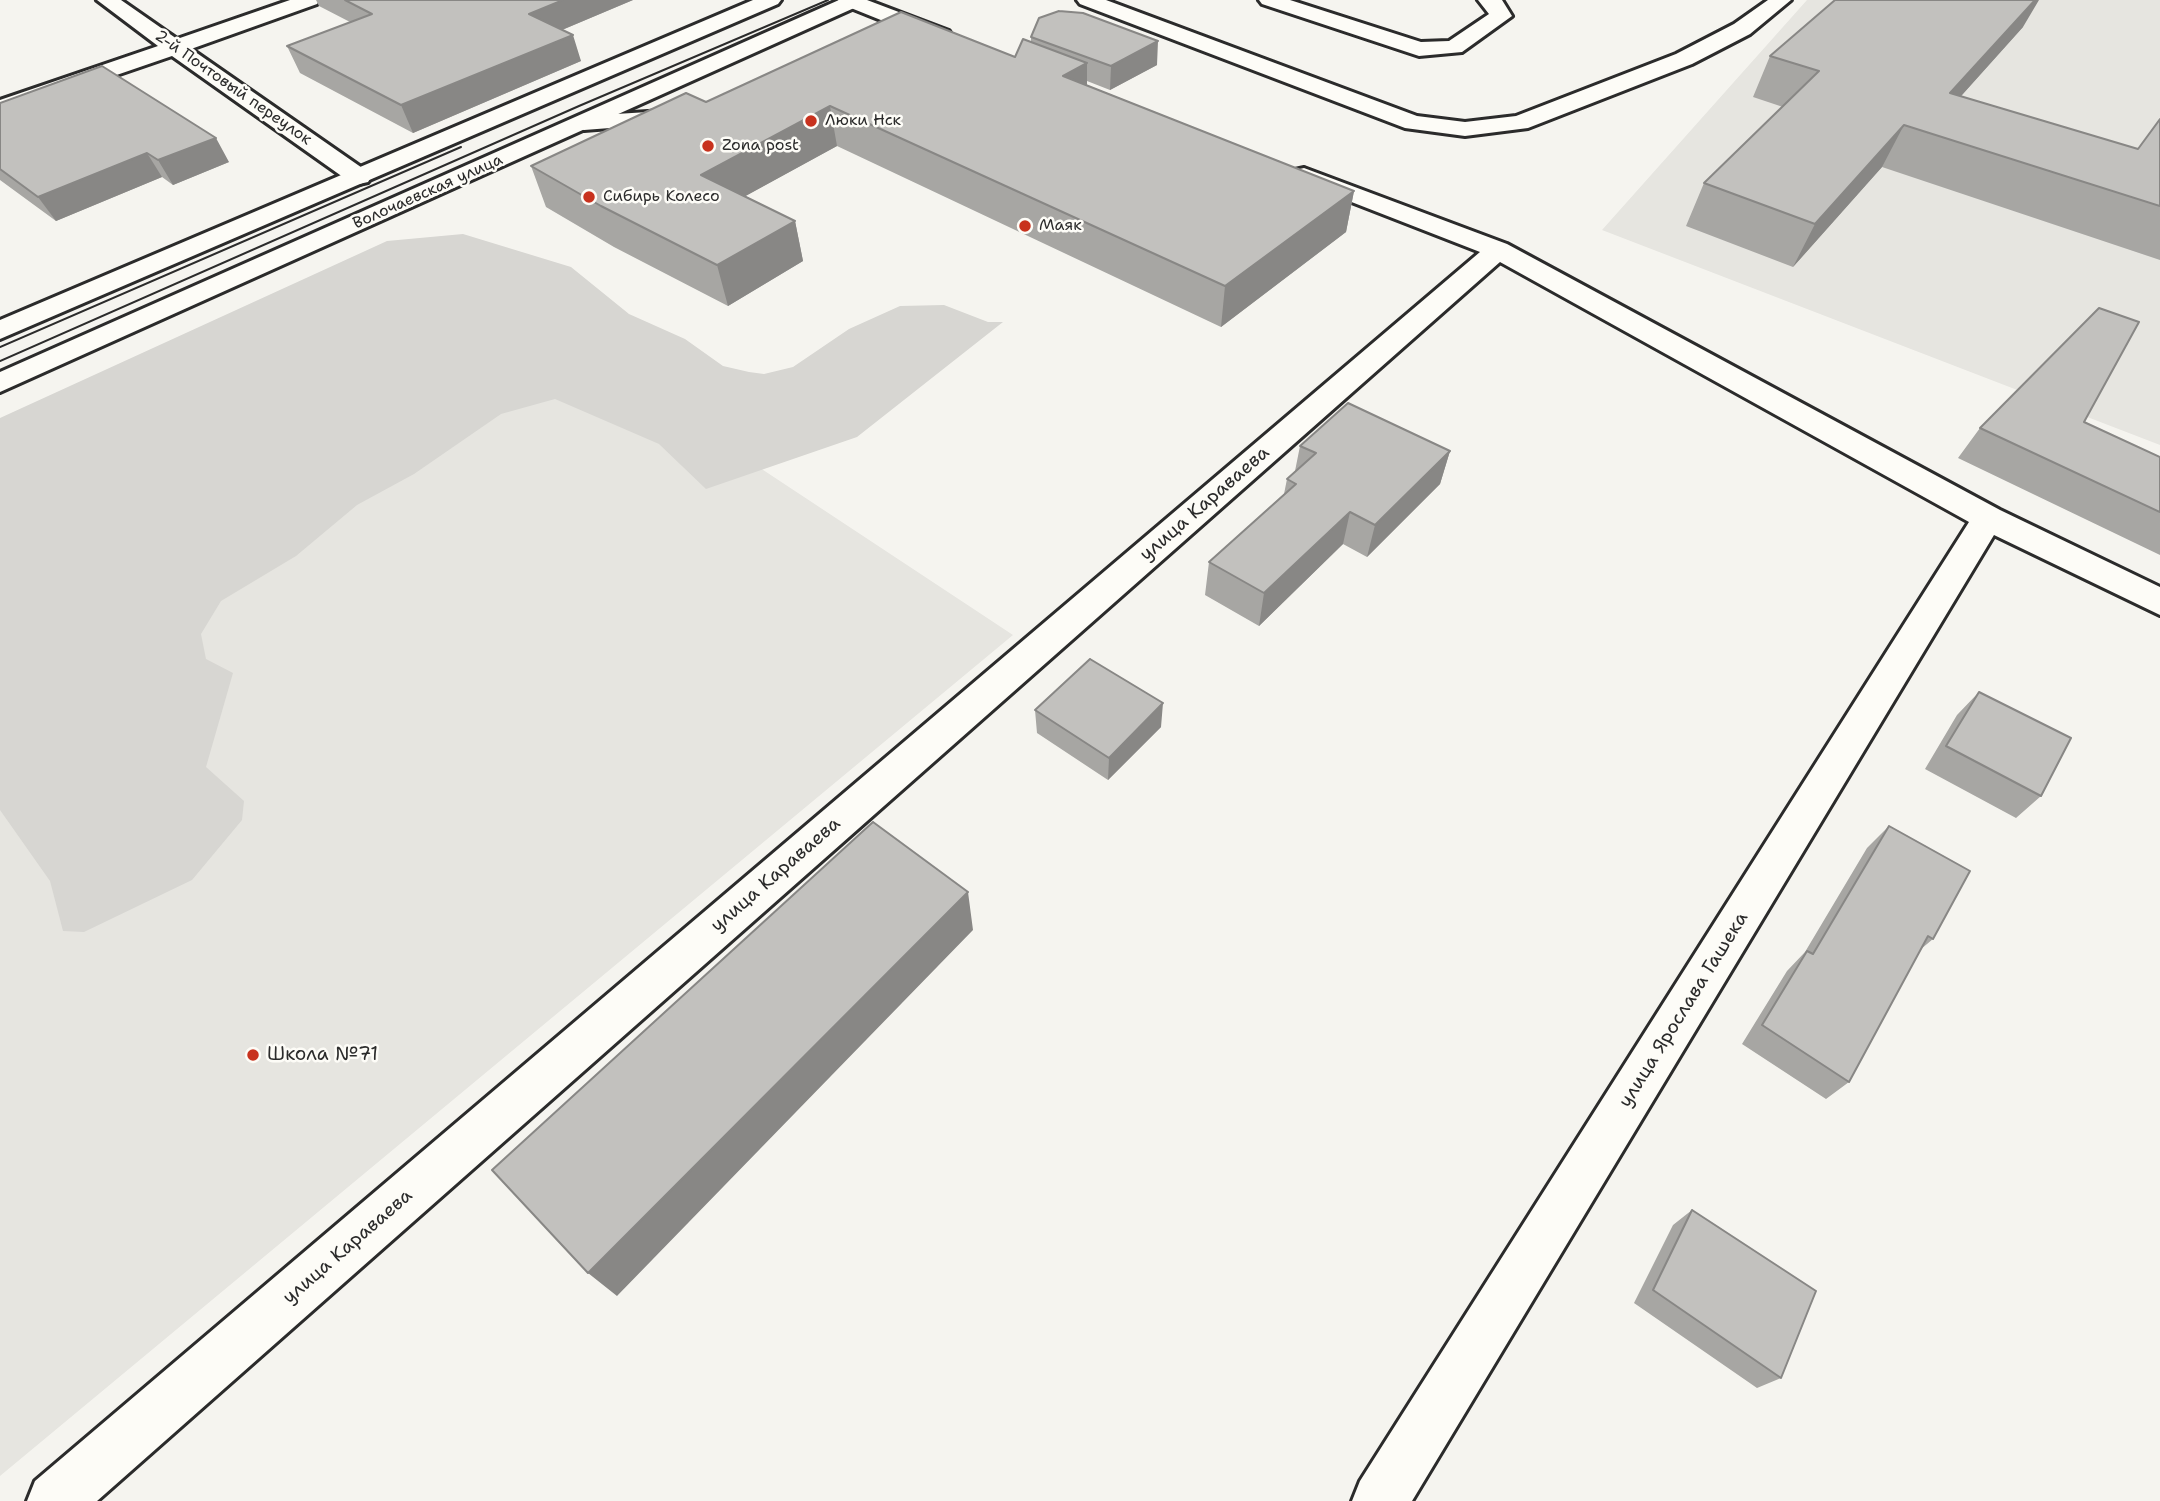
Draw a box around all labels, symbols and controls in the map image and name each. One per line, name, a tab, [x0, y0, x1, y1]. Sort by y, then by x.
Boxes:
street label: 2-й Почтовый переулок	[151, 26, 315, 150]
place label: Люки Нск	[825, 111, 901, 131]
marker: Люки Нск	[803, 113, 819, 129]
place label: Zona post	[722, 136, 799, 156]
marker: Zona post	[700, 138, 716, 154]
street label: Волочаевская улица	[350, 150, 506, 234]
place label: Сибирь Колесо	[603, 187, 720, 207]
marker: Сибирь Колесо	[581, 189, 597, 205]
place label: Маяк	[1039, 216, 1082, 236]
marker: Маяк	[1017, 218, 1033, 234]
street label: улица Караваева	[1136, 442, 1274, 566]
street label: улица Караваева	[707, 813, 845, 937]
street label: улица Ярослава Гашека	[1614, 908, 1754, 1112]
place label: Школа №71	[267, 1044, 378, 1066]
marker: Школа №71	[245, 1047, 261, 1063]
street label: улица Караваева	[279, 1185, 417, 1309]

